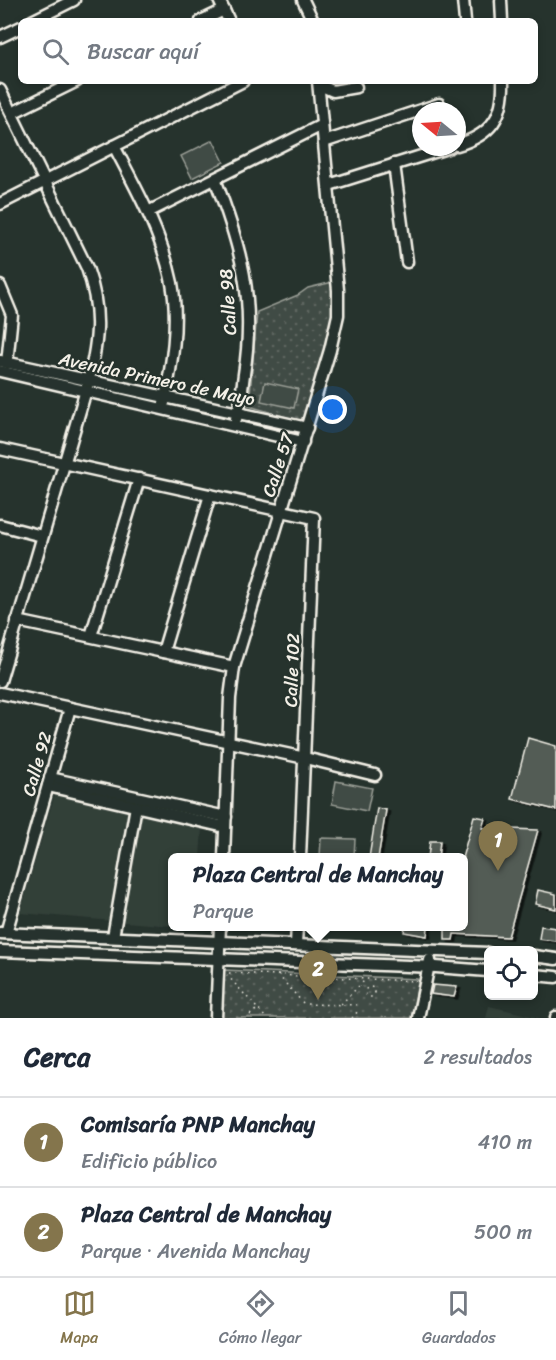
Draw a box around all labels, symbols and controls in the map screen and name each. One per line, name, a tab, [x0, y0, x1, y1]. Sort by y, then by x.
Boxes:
search box	[18, 18, 538, 84]
text: Buscar aquí	[87, 32, 199, 71]
icon: search	[39, 35, 72, 68]
north arrow	[412, 102, 466, 156]
street label: Calle 98	[210, 268, 246, 336]
street label: Avenida Primero de Mayo	[55, 342, 258, 415]
your location	[318, 395, 347, 424]
street label: Calle 57	[253, 427, 304, 501]
street label: Calle 102	[275, 632, 309, 708]
street label: Calle 92	[13, 728, 61, 800]
pin: 1	[478, 822, 518, 871]
popup	[168, 853, 468, 931]
text: Plaza Central de Manchay	[193, 855, 443, 894]
text: Parque	[193, 894, 253, 929]
map controls	[484, 946, 538, 1000]
button: locate	[484, 946, 538, 1000]
pin: 2	[298, 950, 338, 1000]
text: Cerca	[24, 1034, 90, 1080]
text: 2 resultados	[423, 1040, 532, 1075]
text: Comisaría PNP Manchay	[81, 1105, 315, 1144]
text: 1	[39, 1125, 48, 1160]
text: 410 m	[478, 1125, 532, 1160]
text: Edificio público	[81, 1144, 217, 1179]
text: Plaza Central de Manchay	[81, 1195, 331, 1234]
text: 2	[38, 1215, 49, 1250]
text: 500 m	[474, 1215, 532, 1250]
text: Parque · Avenida Manchay	[81, 1234, 310, 1269]
tab: Mapa	[60, 1287, 98, 1352]
tab: Cómo llegar	[219, 1287, 301, 1352]
tab: Guardados	[422, 1287, 496, 1352]

